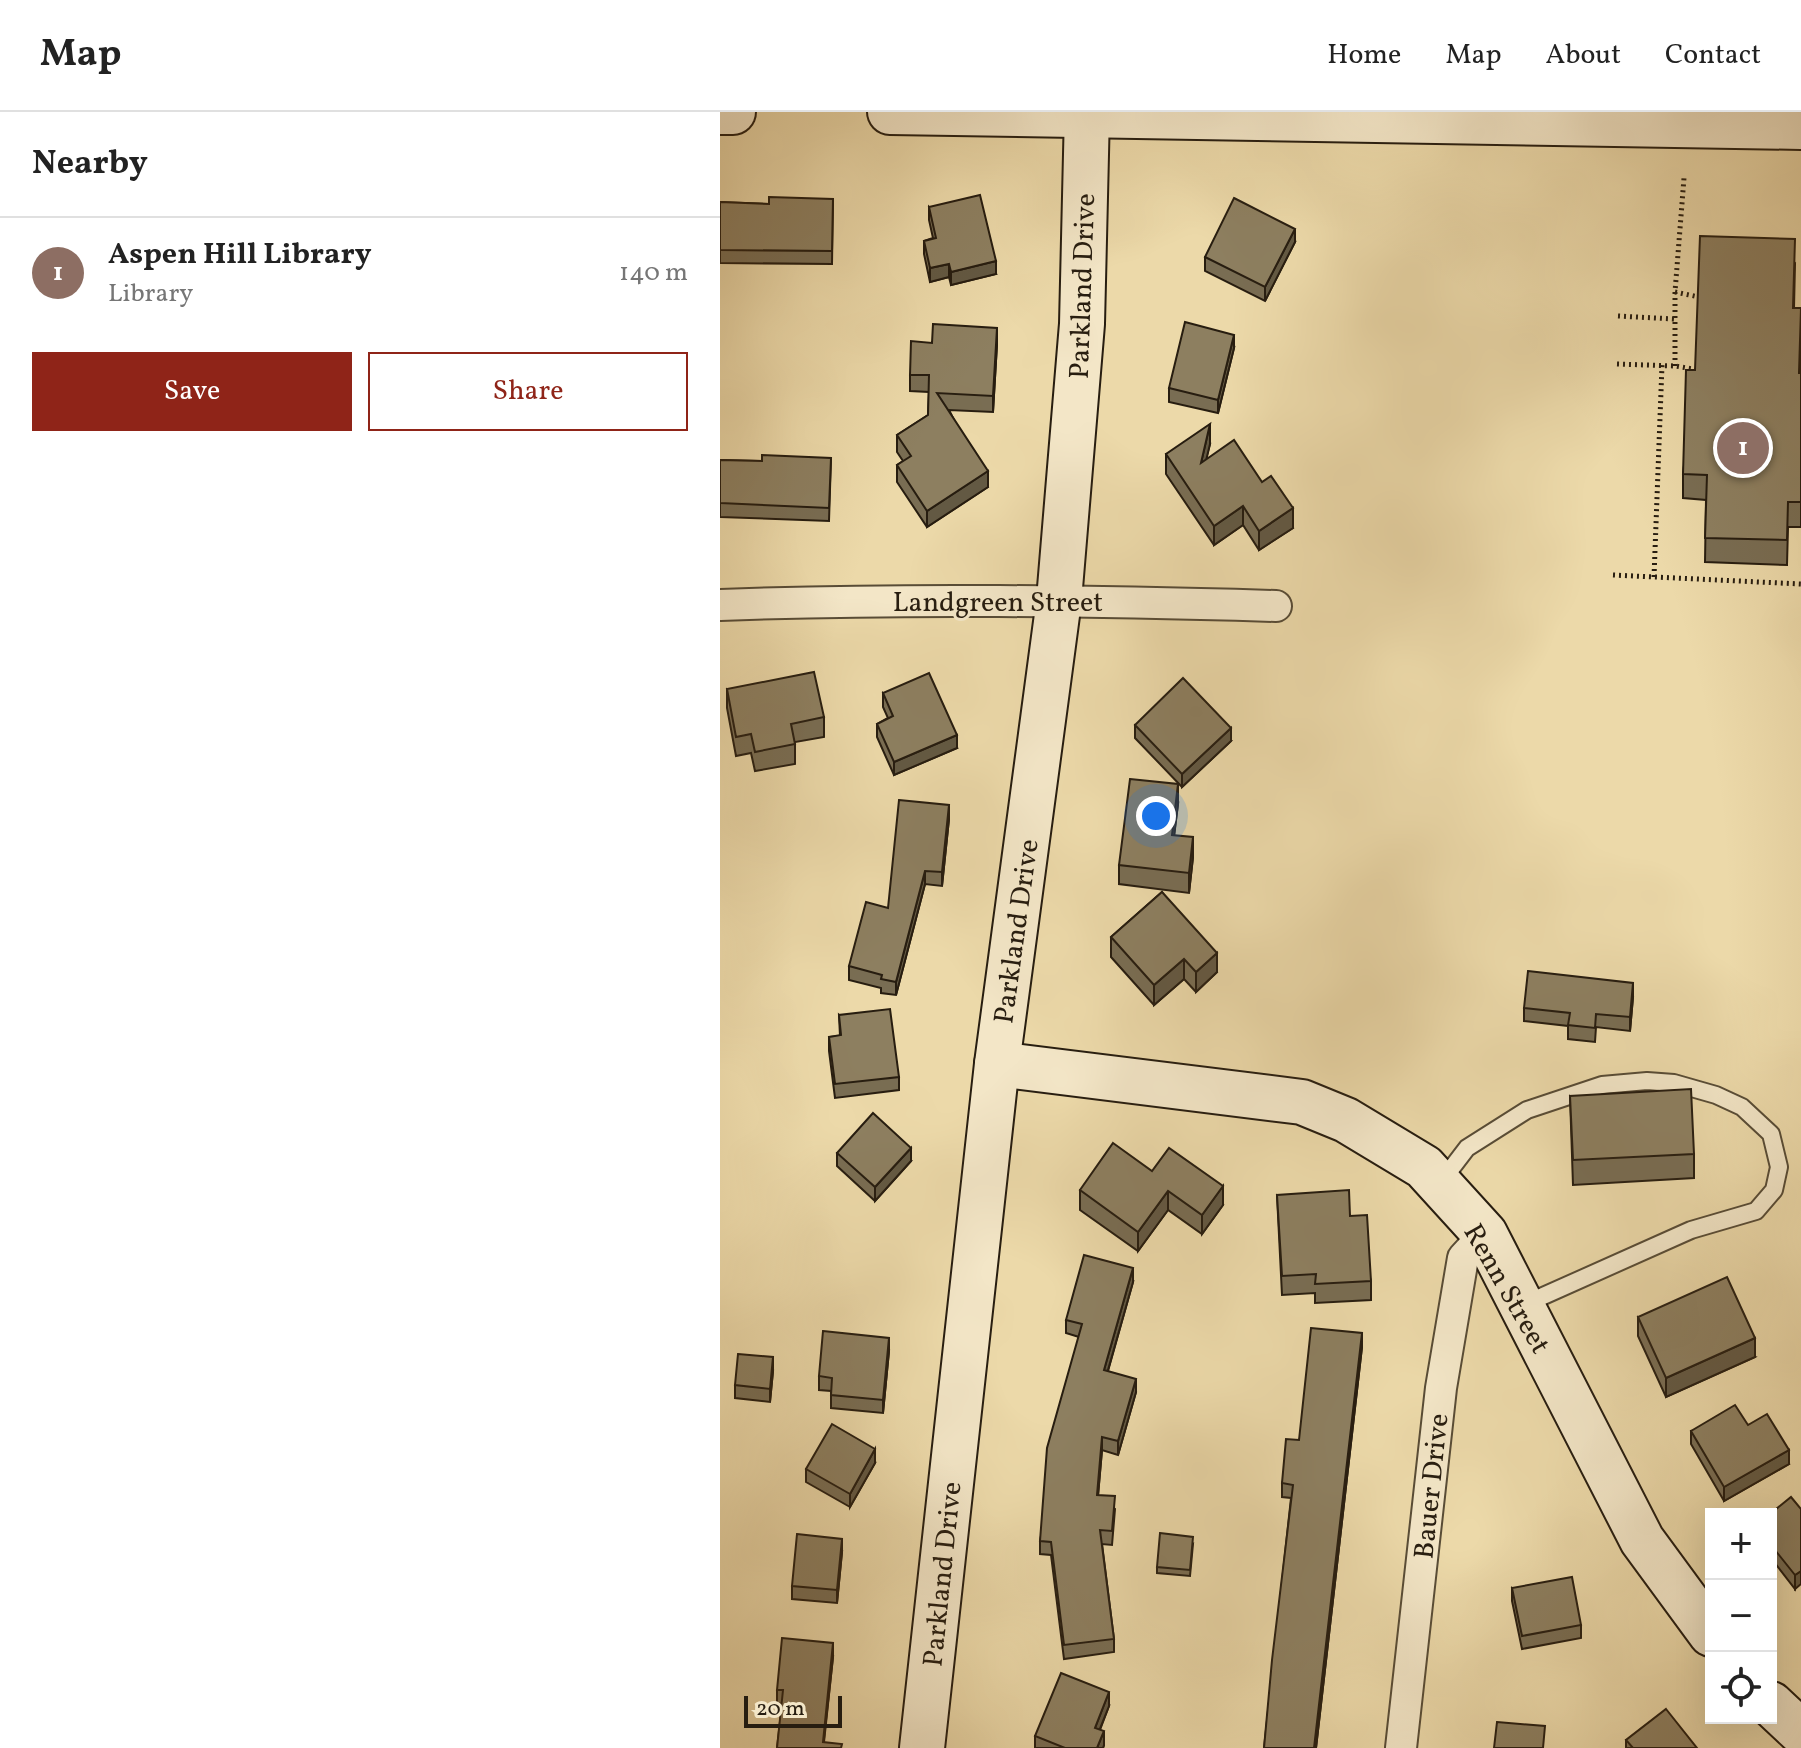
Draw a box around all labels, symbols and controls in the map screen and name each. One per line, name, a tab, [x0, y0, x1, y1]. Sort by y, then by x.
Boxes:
text: Map	[40, 29, 121, 82]
text: Home	[1327, 36, 1401, 75]
text: Map	[1445, 36, 1501, 75]
text: About	[1545, 36, 1621, 75]
text: Contact	[1665, 36, 1761, 75]
text: Nearby	[32, 141, 148, 188]
street label: Parkland Drive	[1061, 192, 1106, 380]
text: Aspen Hill Library	[108, 234, 371, 276]
text: 1	[53, 255, 63, 291]
text: 140 m	[619, 255, 688, 291]
text: Library	[108, 276, 193, 312]
button: Save	[32, 352, 352, 431]
button: Share	[368, 352, 688, 431]
pin: 1	[1717, 418, 1769, 478]
street label: Landgreen Street	[893, 584, 1103, 623]
your location	[1136, 796, 1176, 836]
street label: Parkland Drive	[985, 837, 1050, 1026]
street label: Renn Street	[1453, 1217, 1559, 1361]
street label: Bauer Drive	[1405, 1412, 1460, 1561]
street label: Parkland Drive	[914, 1480, 973, 1669]
map controls	[1705, 1508, 1777, 1724]
button: +	[1705, 1508, 1777, 1580]
button: −	[1705, 1580, 1777, 1652]
button: locate	[1705, 1652, 1777, 1724]
scale bar	[744, 1692, 842, 1728]
text: 20 m	[756, 1694, 805, 1725]

